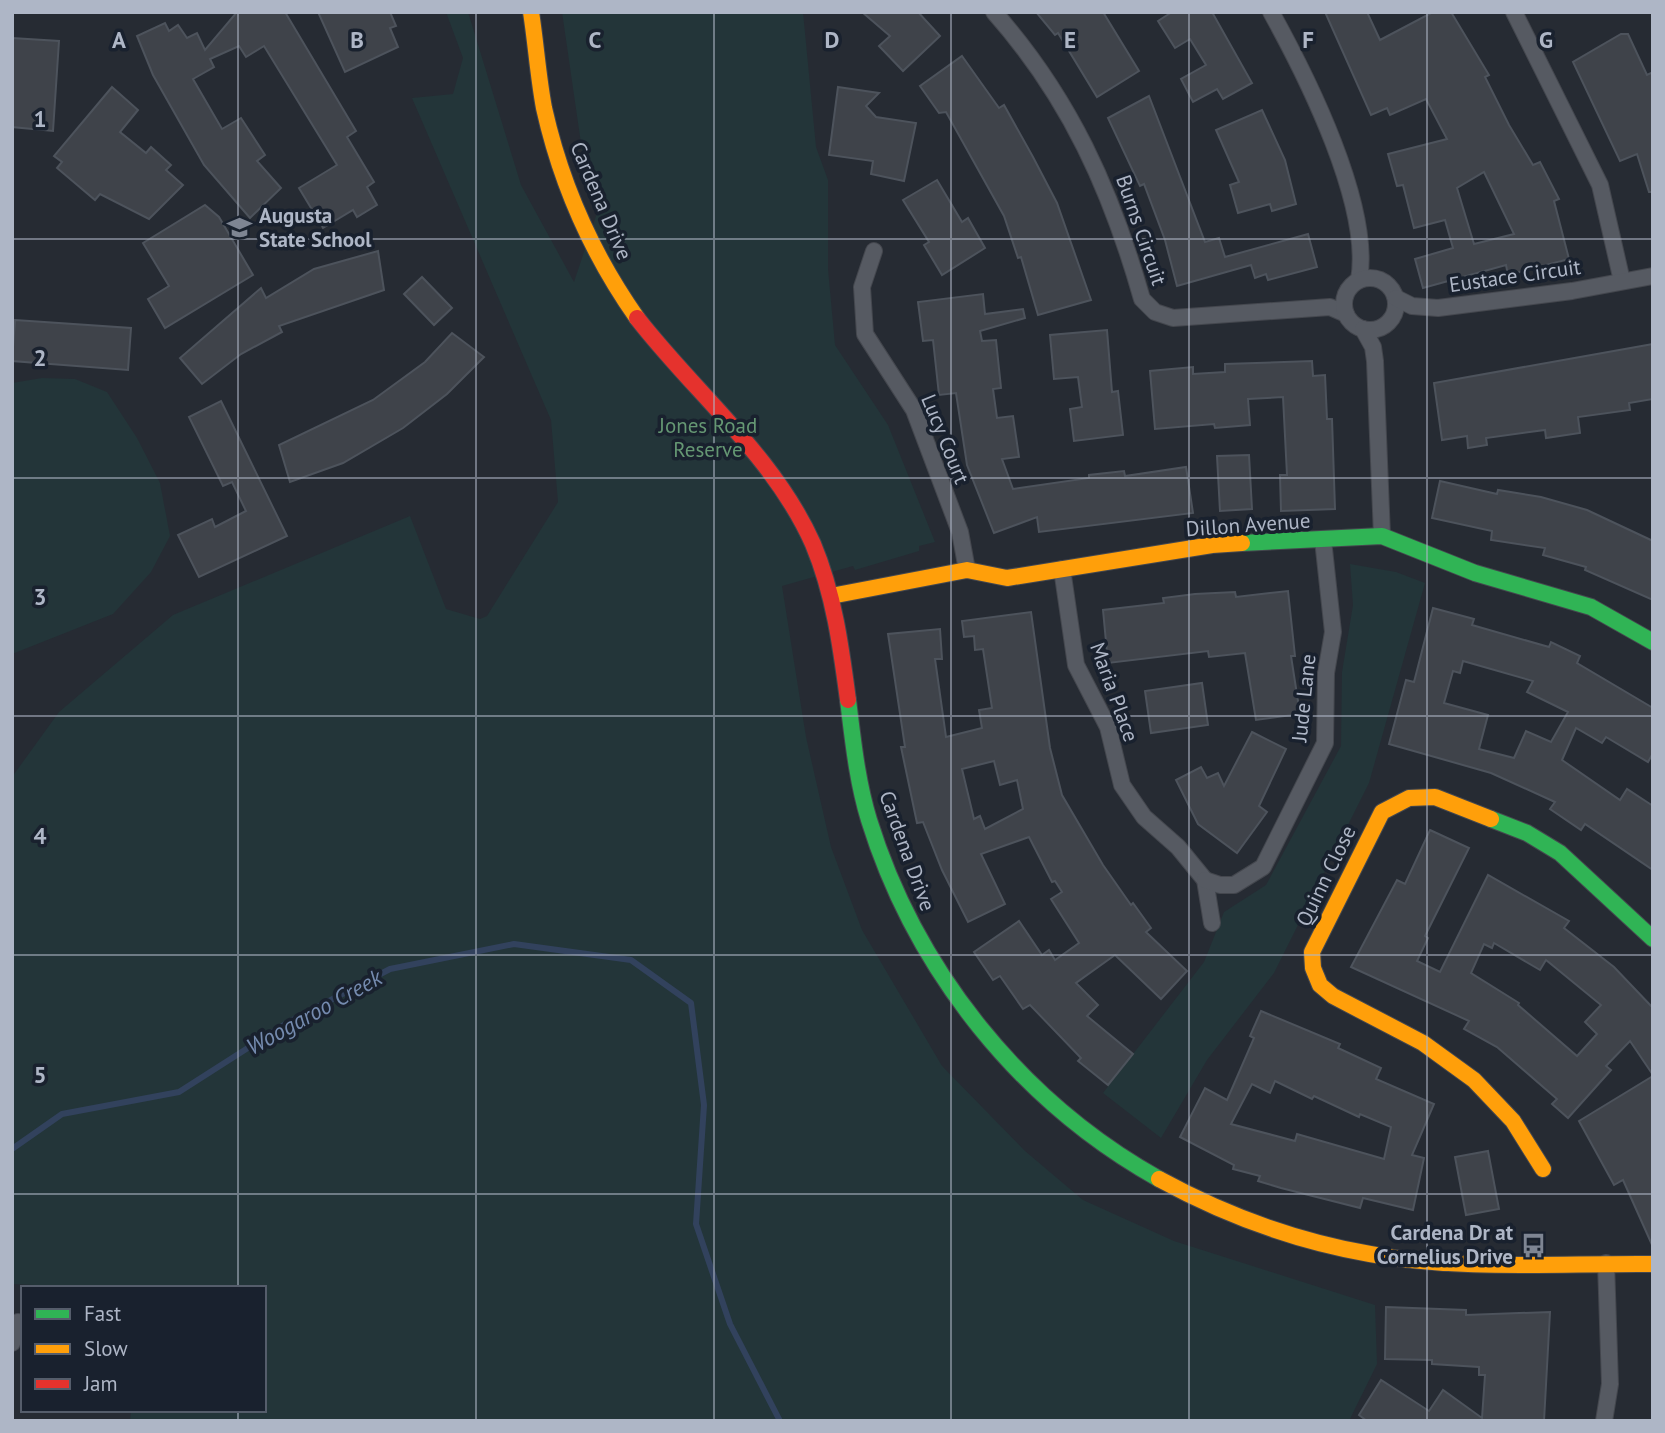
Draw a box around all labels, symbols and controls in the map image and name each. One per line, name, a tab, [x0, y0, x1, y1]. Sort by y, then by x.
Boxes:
text: A	[112, 25, 126, 54]
text: B	[350, 25, 364, 54]
text: C	[589, 25, 602, 54]
text: D	[825, 25, 839, 54]
text: E	[1064, 25, 1076, 54]
text: F	[1302, 25, 1314, 54]
text: G	[1539, 25, 1553, 54]
text: 1	[33, 104, 47, 133]
street label: Cardena Drive	[564, 138, 638, 264]
street label: Burns Circuit	[1110, 171, 1173, 289]
place label: Augusta State School	[259, 202, 372, 253]
school or university icon: Augusta State School	[225, 214, 253, 242]
street label: Eustace Circuit	[1447, 253, 1582, 298]
text: 2	[33, 343, 47, 372]
street label: Lucy Court	[915, 390, 976, 488]
park label: Jones Road Reserve	[658, 412, 757, 463]
street label: Dillon Avenue	[1185, 507, 1311, 542]
text: 3	[33, 582, 47, 611]
street label: Maria Place	[1084, 638, 1145, 745]
street label: Jude Lane	[1285, 653, 1322, 744]
street label: Cardena Drive	[873, 787, 942, 915]
text: 4	[33, 821, 47, 850]
street label: Quinn Close	[1290, 821, 1362, 931]
water label: Woogaroo Creek	[241, 962, 388, 1061]
text: 5	[33, 1060, 47, 1089]
place label: Cardena Dr at Cornelius Drive	[1377, 1219, 1514, 1270]
bus stop icon: Cardena Dr at Cornelius Drive	[1519, 1231, 1547, 1259]
legend	[21, 1286, 266, 1412]
text: Fast	[84, 1300, 121, 1327]
text: Slow	[84, 1335, 128, 1362]
text: Jam	[83, 1370, 118, 1397]

